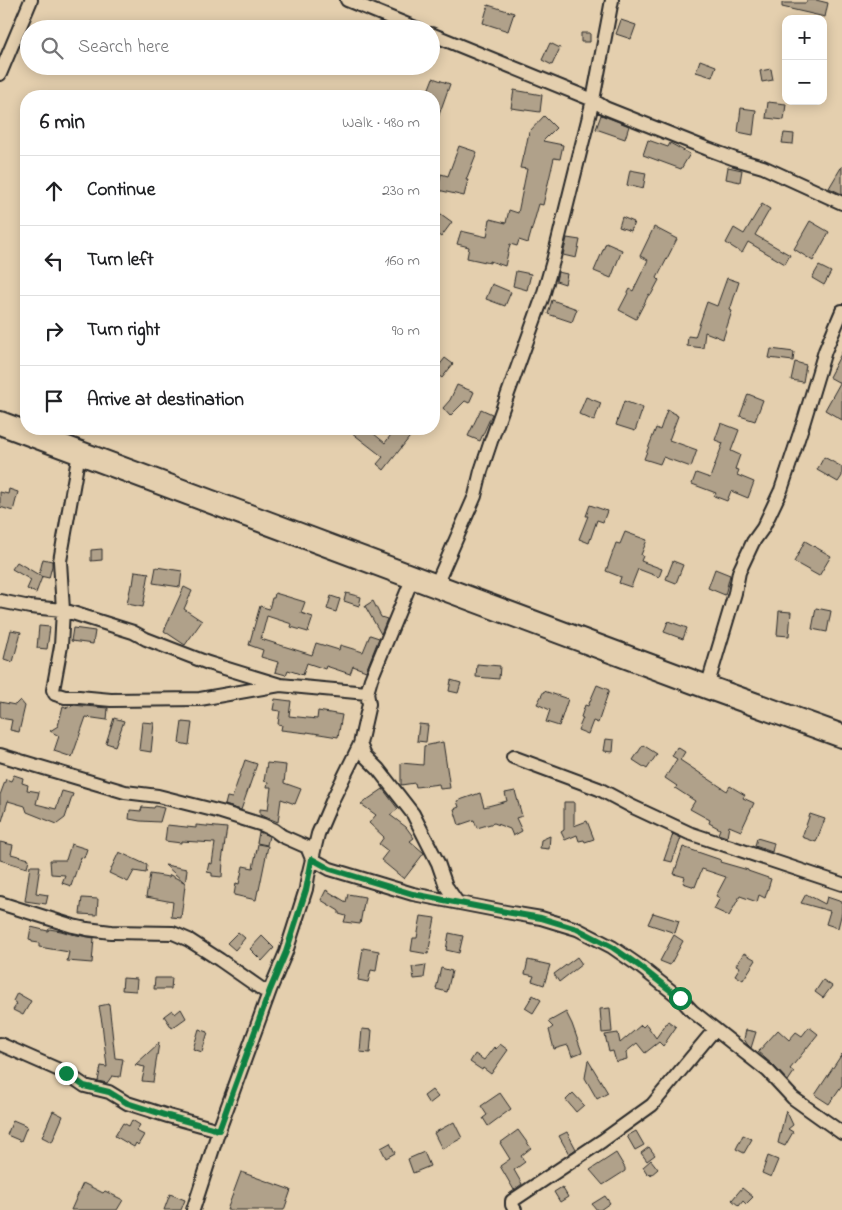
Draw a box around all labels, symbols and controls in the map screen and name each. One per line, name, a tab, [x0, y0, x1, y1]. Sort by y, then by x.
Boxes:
map controls	[782, 15, 827, 105]
button: +	[782, 15, 827, 60]
search box	[20, 20, 440, 75]
icon: search	[38, 34, 66, 62]
text: Search here	[78, 34, 169, 61]
button: −	[782, 60, 827, 105]
text: 6 min	[40, 108, 85, 138]
text: Walk · 480 m	[342, 111, 420, 135]
icon: ahead	[40, 177, 68, 205]
text: Continue	[87, 177, 155, 204]
text: 230 m	[382, 179, 420, 203]
icon: left	[40, 247, 68, 275]
text: Turn left	[87, 247, 154, 274]
text: 160 m	[385, 249, 420, 273]
icon: right	[40, 317, 68, 345]
text: Turn right	[87, 317, 160, 344]
text: 90 m	[392, 319, 420, 343]
icon: arrive	[40, 387, 68, 415]
text: Arrive at destination	[87, 387, 244, 414]
route start	[669, 987, 692, 1010]
route end	[55, 1062, 78, 1085]

